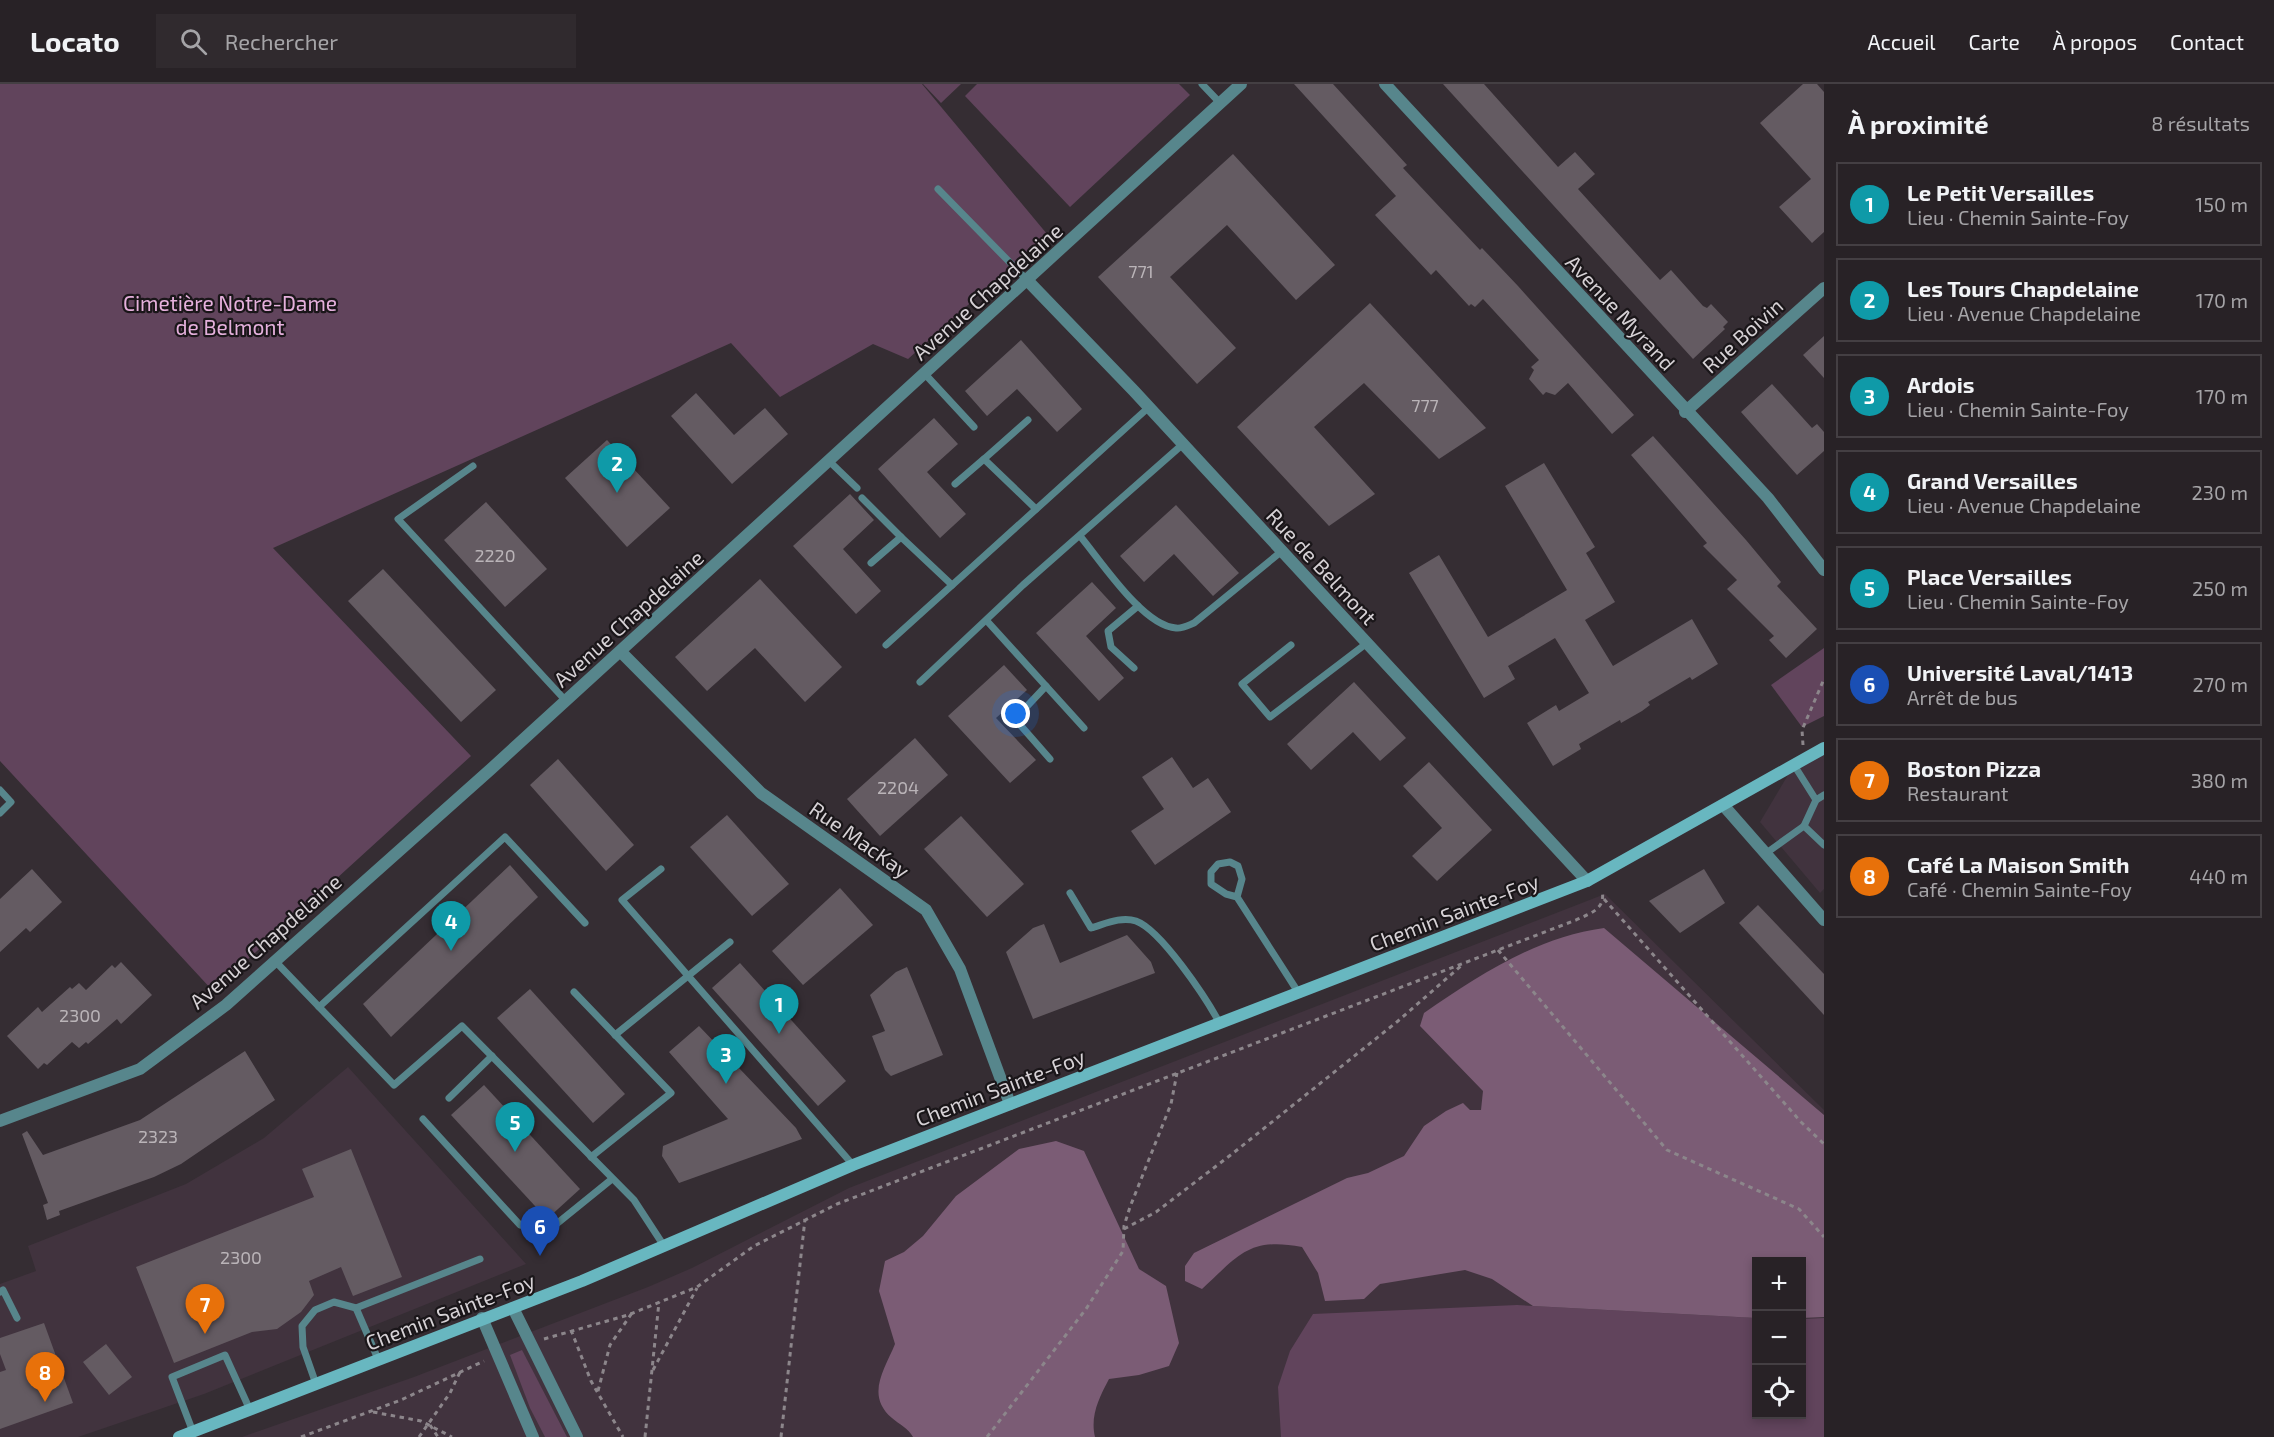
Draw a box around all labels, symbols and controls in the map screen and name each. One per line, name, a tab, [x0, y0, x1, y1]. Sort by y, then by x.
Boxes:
search box	[156, 14, 576, 68]
text: Locato	[30, 24, 120, 58]
icon: search	[177, 25, 210, 58]
text: Rechercher	[225, 28, 338, 54]
text: Accueil	[1867, 29, 1936, 54]
text: Carte	[1969, 29, 2020, 54]
text: À propos	[2053, 29, 2137, 54]
text: Contact	[2170, 29, 2244, 54]
text: À proximité	[1848, 108, 1989, 139]
text: 8 résultats	[2151, 111, 2250, 135]
text: Le Petit Versailles	[1907, 179, 2094, 205]
text: 1	[1865, 192, 1874, 216]
text: 150 m	[2195, 192, 2248, 216]
text: Lieu · Chemin Sainte-Foy	[1907, 205, 2129, 229]
street label: Avenue Chapdelaine	[907, 217, 1067, 365]
street label: Avenue Myrand	[1561, 249, 1681, 375]
house number: 771	[1128, 260, 1154, 282]
text: Les Tours Chapdelaine	[1907, 275, 2139, 301]
text: 2	[1864, 288, 1875, 312]
text: 170 m	[2196, 288, 2248, 312]
park label: Cimetière Notre-Dame de Belmont	[123, 290, 337, 339]
street label: Rue Boivin	[1697, 292, 1787, 378]
text: Lieu · Avenue Chapdelaine	[1907, 301, 2141, 325]
text: Ardois	[1907, 371, 1975, 397]
text: 3	[1864, 384, 1875, 408]
text: 170 m	[2196, 384, 2248, 408]
house number: 777	[1411, 394, 1439, 416]
text: Lieu · Chemin Sainte-Foy	[1907, 397, 2129, 421]
pin: 2	[598, 444, 636, 493]
text: Grand Versailles	[1907, 467, 2078, 493]
text: 4	[1863, 480, 1876, 504]
text: 230 m	[2192, 480, 2248, 504]
text: Lieu · Avenue Chapdelaine	[1907, 493, 2141, 517]
street label: Rue de Belmont	[1262, 503, 1382, 629]
house number: 2220	[474, 544, 516, 566]
street label: Avenue Chapdelaine	[548, 544, 708, 692]
text: Place Versailles	[1907, 563, 2072, 589]
text: 5	[1864, 576, 1875, 600]
text: 250 m	[2192, 576, 2248, 600]
text: Lieu · Chemin Sainte-Foy	[1907, 589, 2129, 613]
text: Université Laval/1413	[1907, 659, 2133, 685]
text: 6	[1864, 672, 1875, 696]
text: 270 m	[2192, 672, 2248, 696]
text: Arrêt de bus	[1907, 685, 2018, 709]
your location	[1001, 699, 1030, 728]
text: Boston Pizza	[1907, 755, 2041, 781]
text: 7	[1864, 768, 1875, 792]
text: 380 m	[2191, 768, 2248, 792]
house number: 2204	[877, 776, 919, 798]
text: Restaurant	[1907, 781, 2008, 805]
street label: Rue MacKay	[805, 795, 915, 883]
text: Café La Maison Smith	[1907, 851, 2129, 877]
text: 8	[1863, 864, 1876, 888]
text: 440 m	[2189, 864, 2248, 888]
street label: Avenue Chapdelaine	[184, 868, 346, 1014]
street label: Chemin Sainte-Foy	[1366, 868, 1542, 956]
text: Café · Chemin Sainte-Foy	[1907, 877, 2132, 901]
pin: 4	[432, 902, 470, 951]
pin: 1	[760, 984, 798, 1034]
house number: 2300	[59, 1004, 101, 1026]
pin: 3	[706, 1034, 746, 1084]
street label: Chemin Sainte-Foy	[912, 1043, 1088, 1131]
pin: 5	[496, 1102, 534, 1152]
house number: 2323	[138, 1125, 178, 1147]
pin: 6	[520, 1206, 560, 1256]
house number: 2300	[220, 1246, 262, 1268]
map controls	[1752, 1257, 1806, 1419]
button: +	[1752, 1257, 1806, 1311]
street label: Chemin Sainte-Foy	[362, 1267, 538, 1355]
pin: 7	[186, 1284, 224, 1334]
button: −	[1752, 1311, 1806, 1365]
pin: 8	[26, 1352, 64, 1402]
button: locate	[1752, 1365, 1806, 1419]

